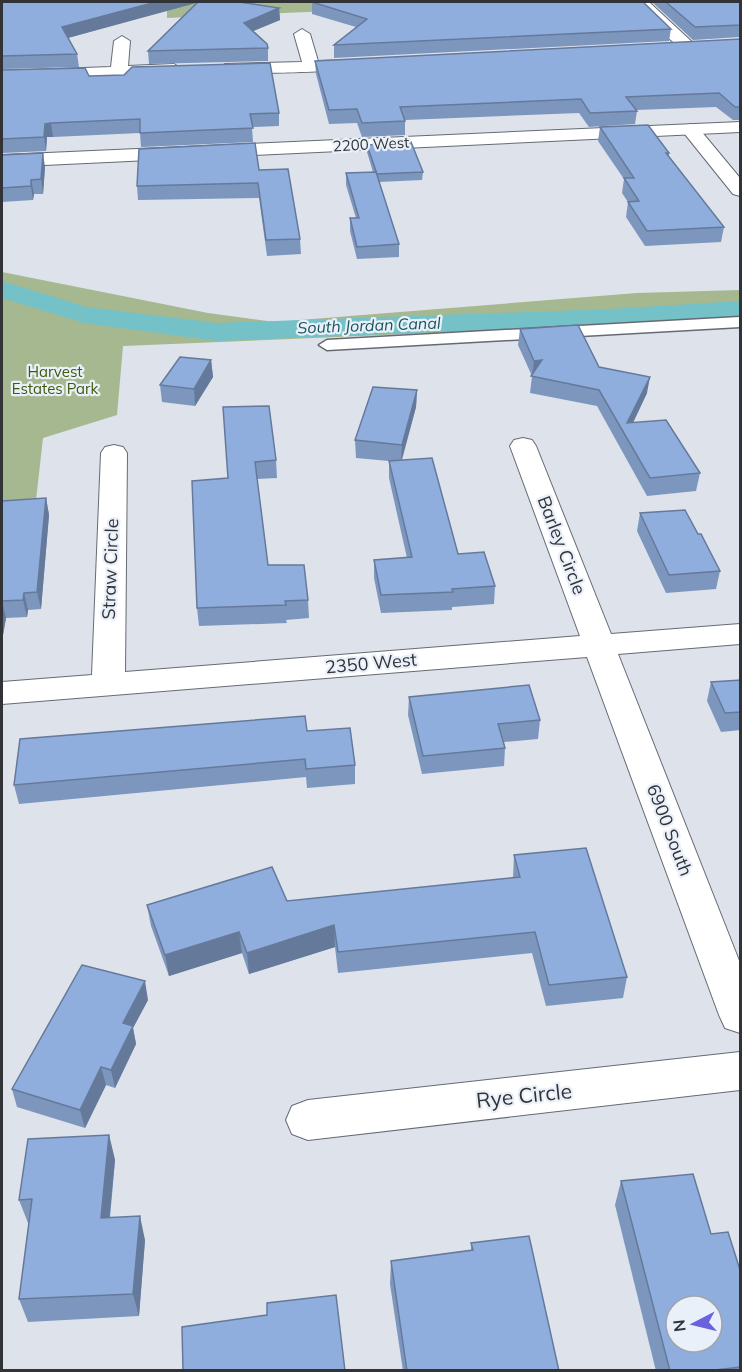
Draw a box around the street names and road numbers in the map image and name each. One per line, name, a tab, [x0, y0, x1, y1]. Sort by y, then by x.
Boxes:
street label: 2200 West	[332, 133, 410, 155]
street label: Barley Circle	[533, 492, 591, 598]
street label: Straw Circle	[97, 518, 123, 620]
street label: 2350 West	[324, 648, 418, 678]
street label: 6900 South	[642, 781, 698, 879]
street label: Rye Circle	[475, 1077, 573, 1113]

